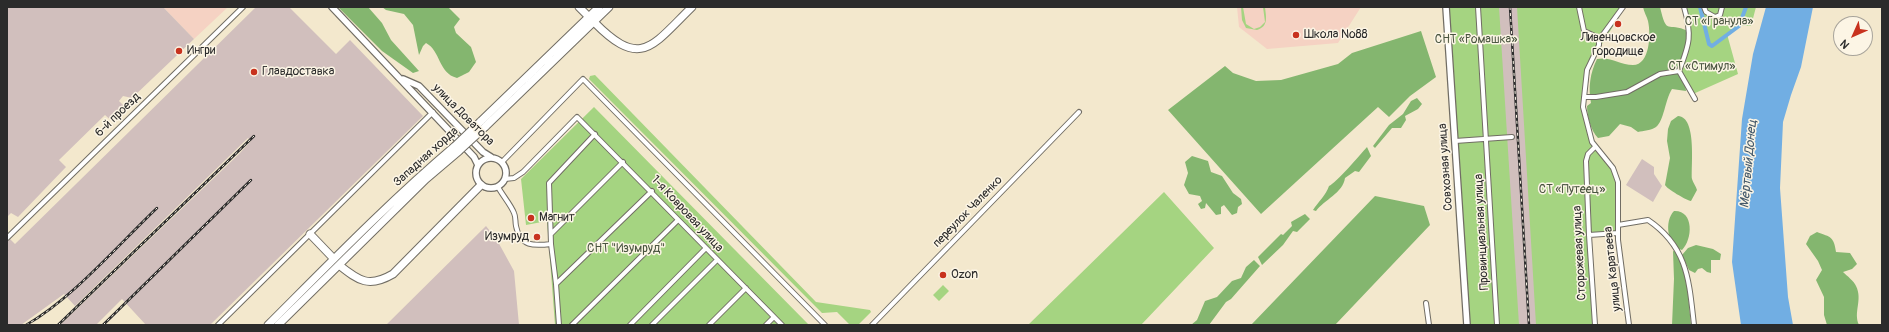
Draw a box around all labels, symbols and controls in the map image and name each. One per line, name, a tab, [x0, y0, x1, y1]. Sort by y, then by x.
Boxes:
park label: СТ «Гранула»	[1685, 15, 1753, 29]
north arrow	[1833, 16, 1873, 56]
marker: Ливенцовское городище	[1613, 19, 1623, 29]
place label: Школа №88	[1304, 28, 1368, 42]
marker: Школа №88	[1291, 30, 1301, 40]
place label: Ливенцовское городище	[1581, 31, 1655, 59]
park label: СНТ «Ромашка»	[1435, 33, 1517, 47]
text: N	[1838, 37, 1852, 51]
place label: Ингри	[187, 44, 215, 58]
marker: Ингри	[174, 46, 184, 56]
park label: СТ «Стимул»	[1669, 60, 1735, 74]
place label: Главдоставка	[262, 65, 334, 79]
marker: Главдоставка	[249, 67, 259, 77]
street label: улица Доватора	[429, 81, 497, 149]
street label: 6-й проезд	[92, 90, 144, 140]
water label: Мёртвый Донец	[1737, 119, 1761, 209]
street label: Совхозная улица	[1436, 123, 1456, 211]
street label: Западная хорда	[391, 124, 461, 190]
street label: 1-я Ковровая улица	[648, 173, 726, 255]
street label: переулок Чаленко	[930, 173, 1006, 251]
street label: Провинциальная улица	[1472, 173, 1492, 291]
park label: СТ «Путеец»	[1539, 183, 1605, 197]
street label: Сторожевая улица	[1570, 205, 1590, 301]
place label: Магнит	[539, 211, 575, 225]
marker: Магнит	[526, 213, 536, 223]
street label: улица Каратаева	[1601, 226, 1625, 312]
place label: Изумруд	[485, 230, 529, 244]
marker: Изумруд	[532, 232, 542, 242]
park label: СНТ "Изумруд"	[587, 242, 665, 256]
place label: Ozon	[951, 268, 978, 282]
marker: Ozon	[938, 270, 948, 280]

